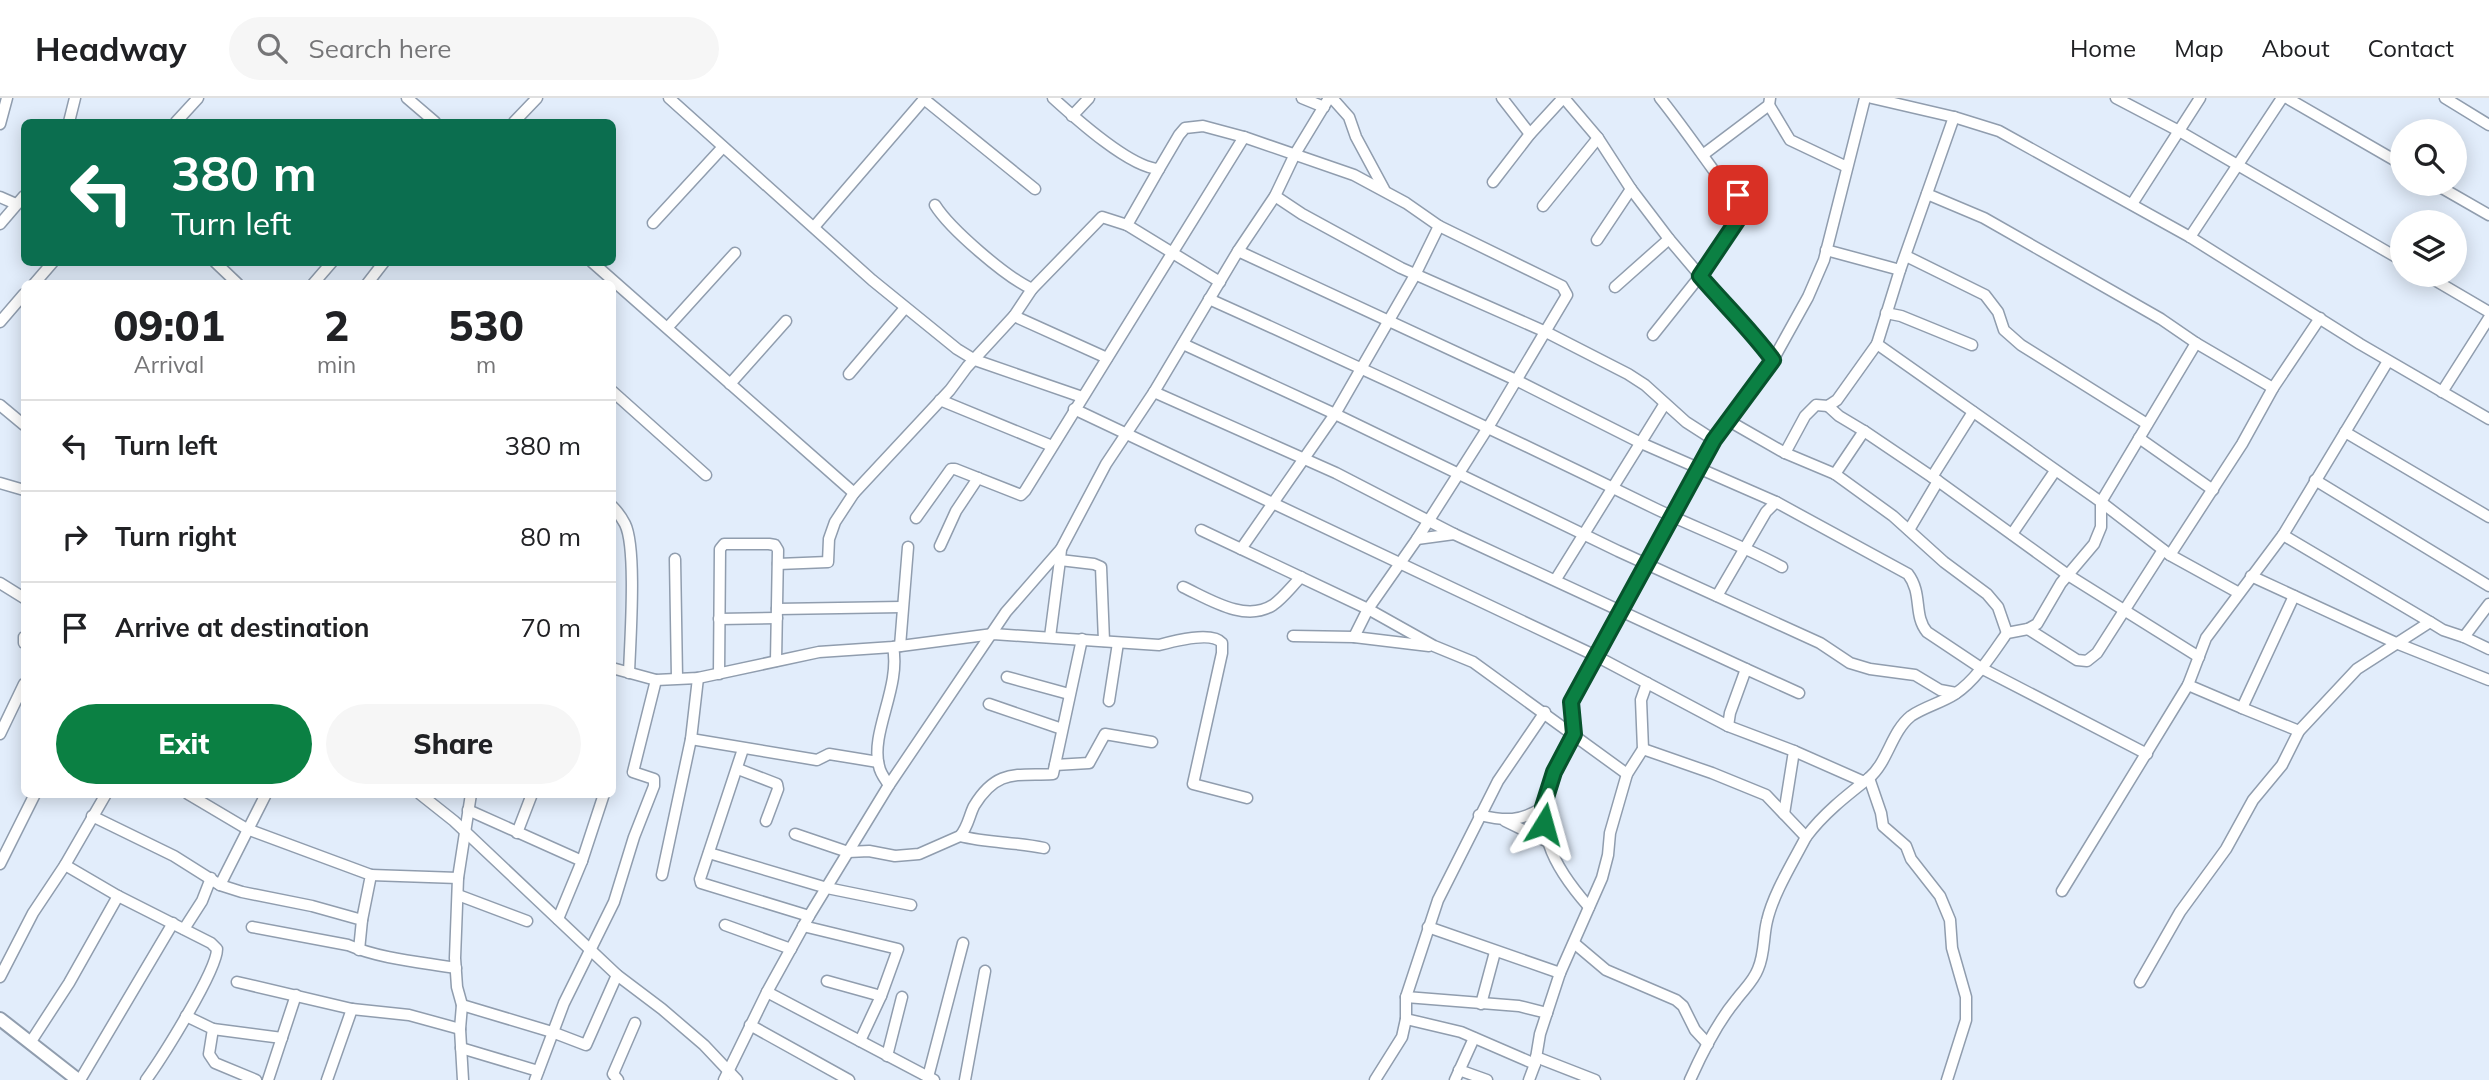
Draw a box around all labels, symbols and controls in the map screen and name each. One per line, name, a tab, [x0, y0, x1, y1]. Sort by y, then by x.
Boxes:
search box	[229, 17, 719, 80]
text: Headway	[35, 28, 187, 69]
icon: search	[253, 29, 291, 67]
text: Search here	[309, 32, 451, 65]
text: Home	[2070, 33, 2136, 63]
text: Map	[2174, 33, 2224, 63]
text: About	[2262, 33, 2330, 63]
text: Contact	[2368, 33, 2454, 63]
map controls	[2390, 119, 2467, 287]
button: search	[2390, 119, 2467, 196]
text: 380 m	[171, 142, 317, 203]
icon: left	[56, 147, 147, 238]
pin	[1708, 165, 1768, 225]
icon: arrive	[1719, 176, 1757, 214]
text: Turn left	[171, 203, 291, 243]
button: layers	[2390, 210, 2467, 287]
text: 09:01	[113, 299, 225, 352]
text: 2	[324, 299, 349, 352]
text: 530	[448, 299, 524, 352]
text: Arrival	[134, 350, 204, 379]
text: min	[317, 350, 356, 379]
text: m	[476, 350, 496, 379]
icon: left	[56, 427, 94, 465]
text: Turn left	[115, 429, 217, 462]
text: 380 m	[505, 429, 581, 462]
icon: right	[56, 518, 94, 556]
text: Turn right	[115, 520, 236, 553]
text: 80 m	[520, 520, 581, 553]
icon: arrive	[56, 609, 94, 647]
text: Arrive at destination	[115, 611, 370, 644]
text: 70 m	[520, 611, 581, 644]
button: Exit	[56, 704, 312, 784]
button: Share	[326, 704, 581, 784]
position arrow	[1507, 787, 1581, 861]

